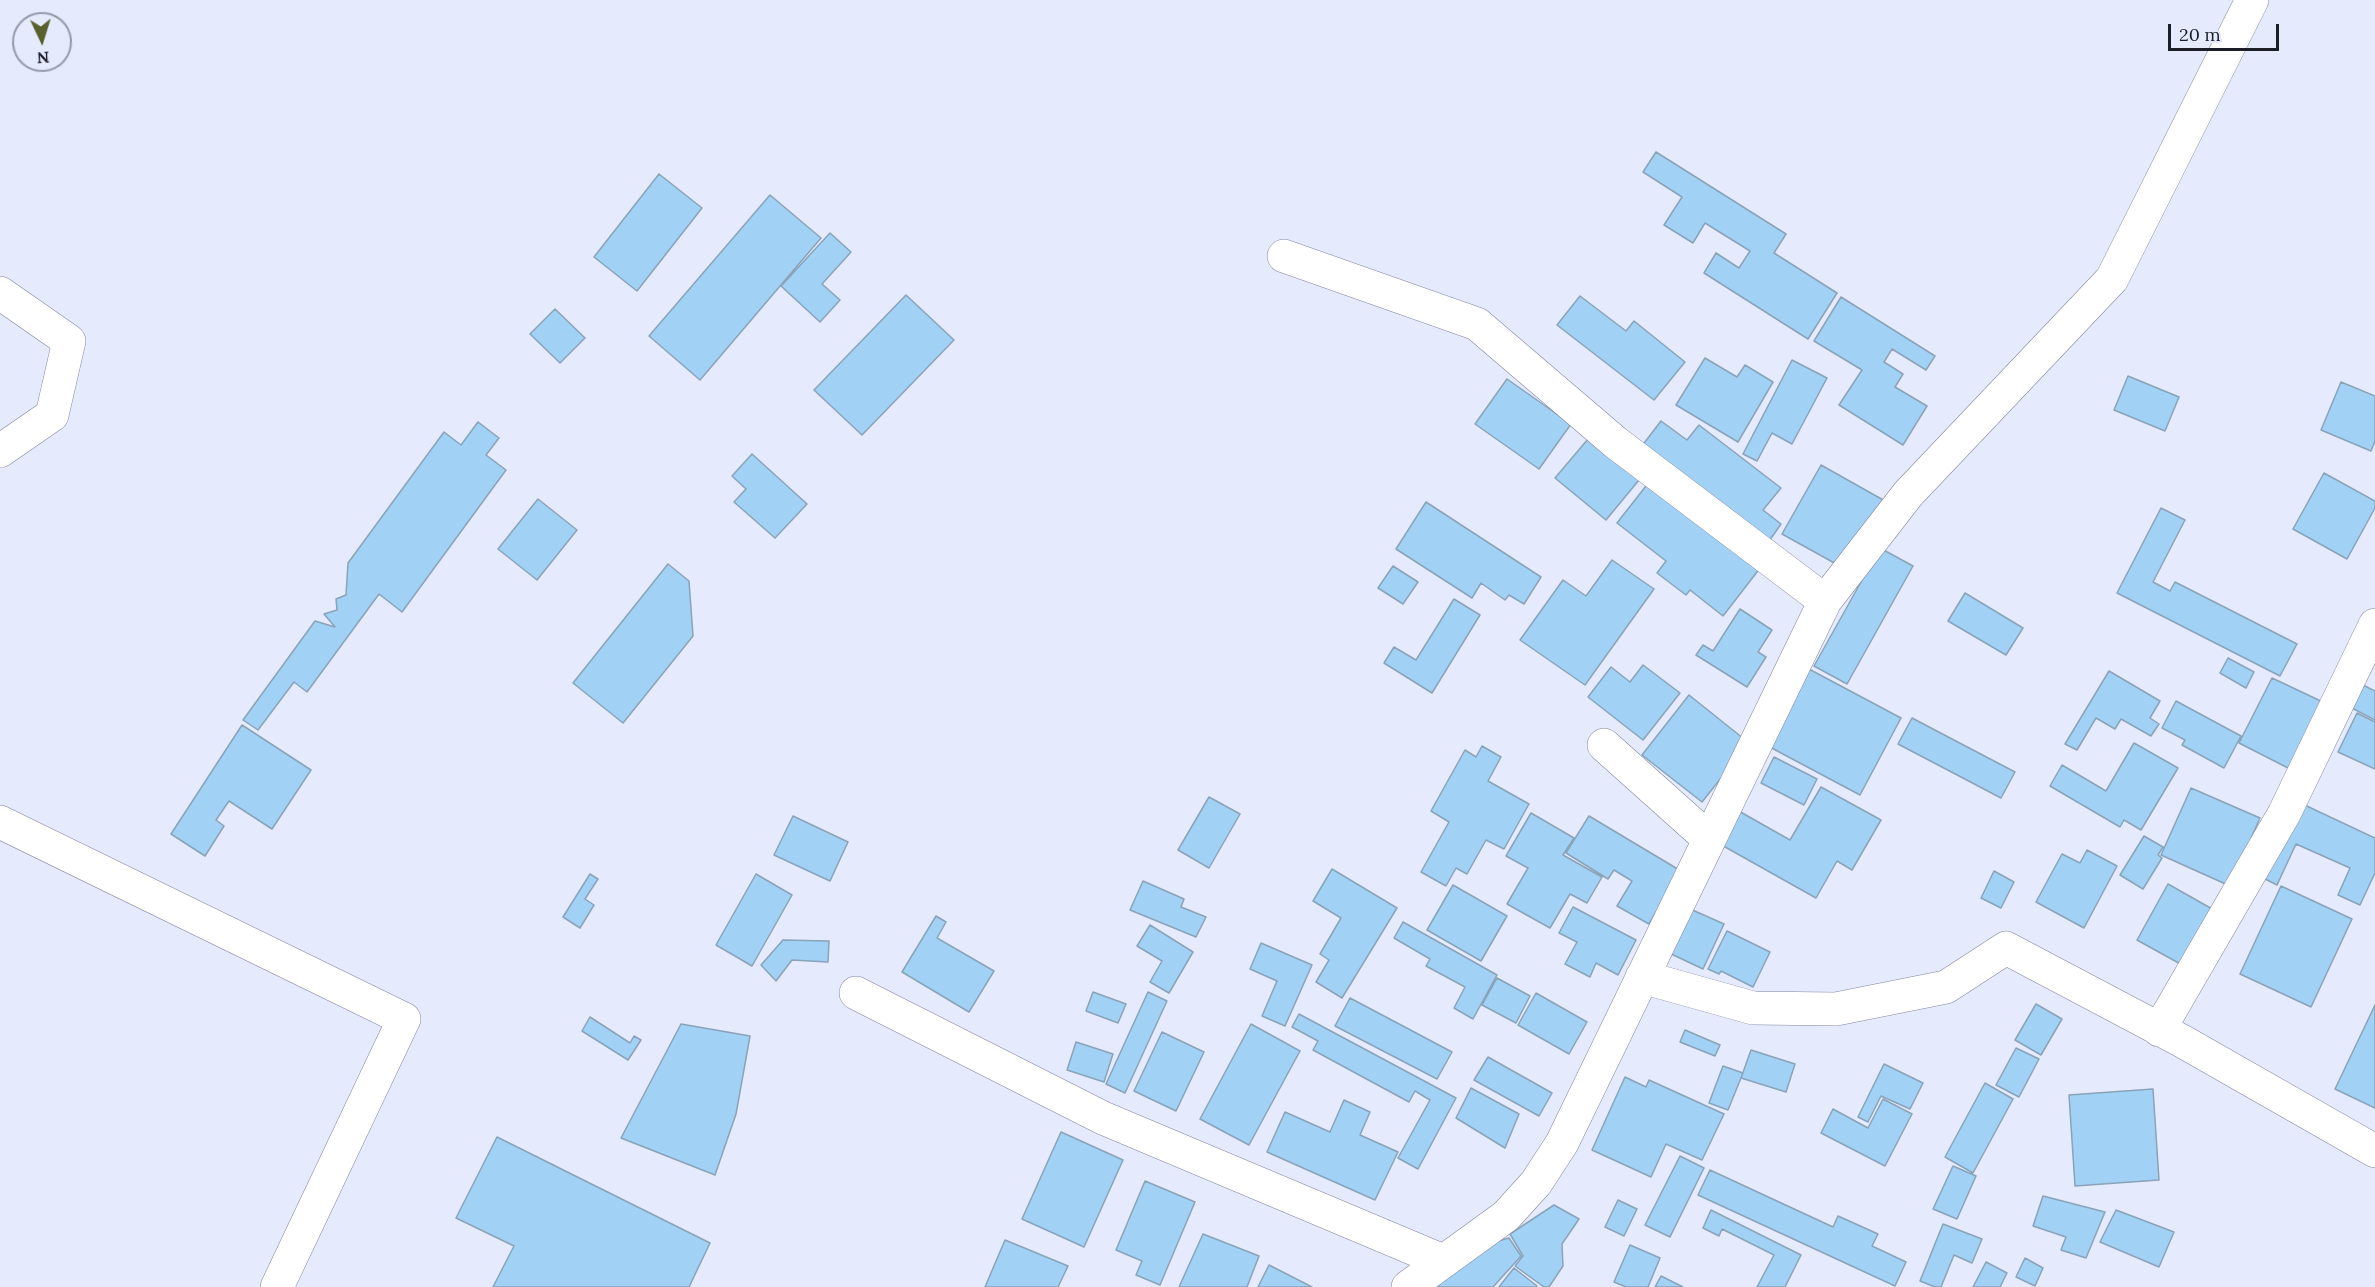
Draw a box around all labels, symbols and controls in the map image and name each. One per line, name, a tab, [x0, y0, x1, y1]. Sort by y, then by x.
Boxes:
north arrow	[12, 12, 72, 72]
scale bar	[2171, 12, 2282, 50]
text: 20 m	[2179, 23, 2221, 46]
text: N	[36, 48, 50, 68]

